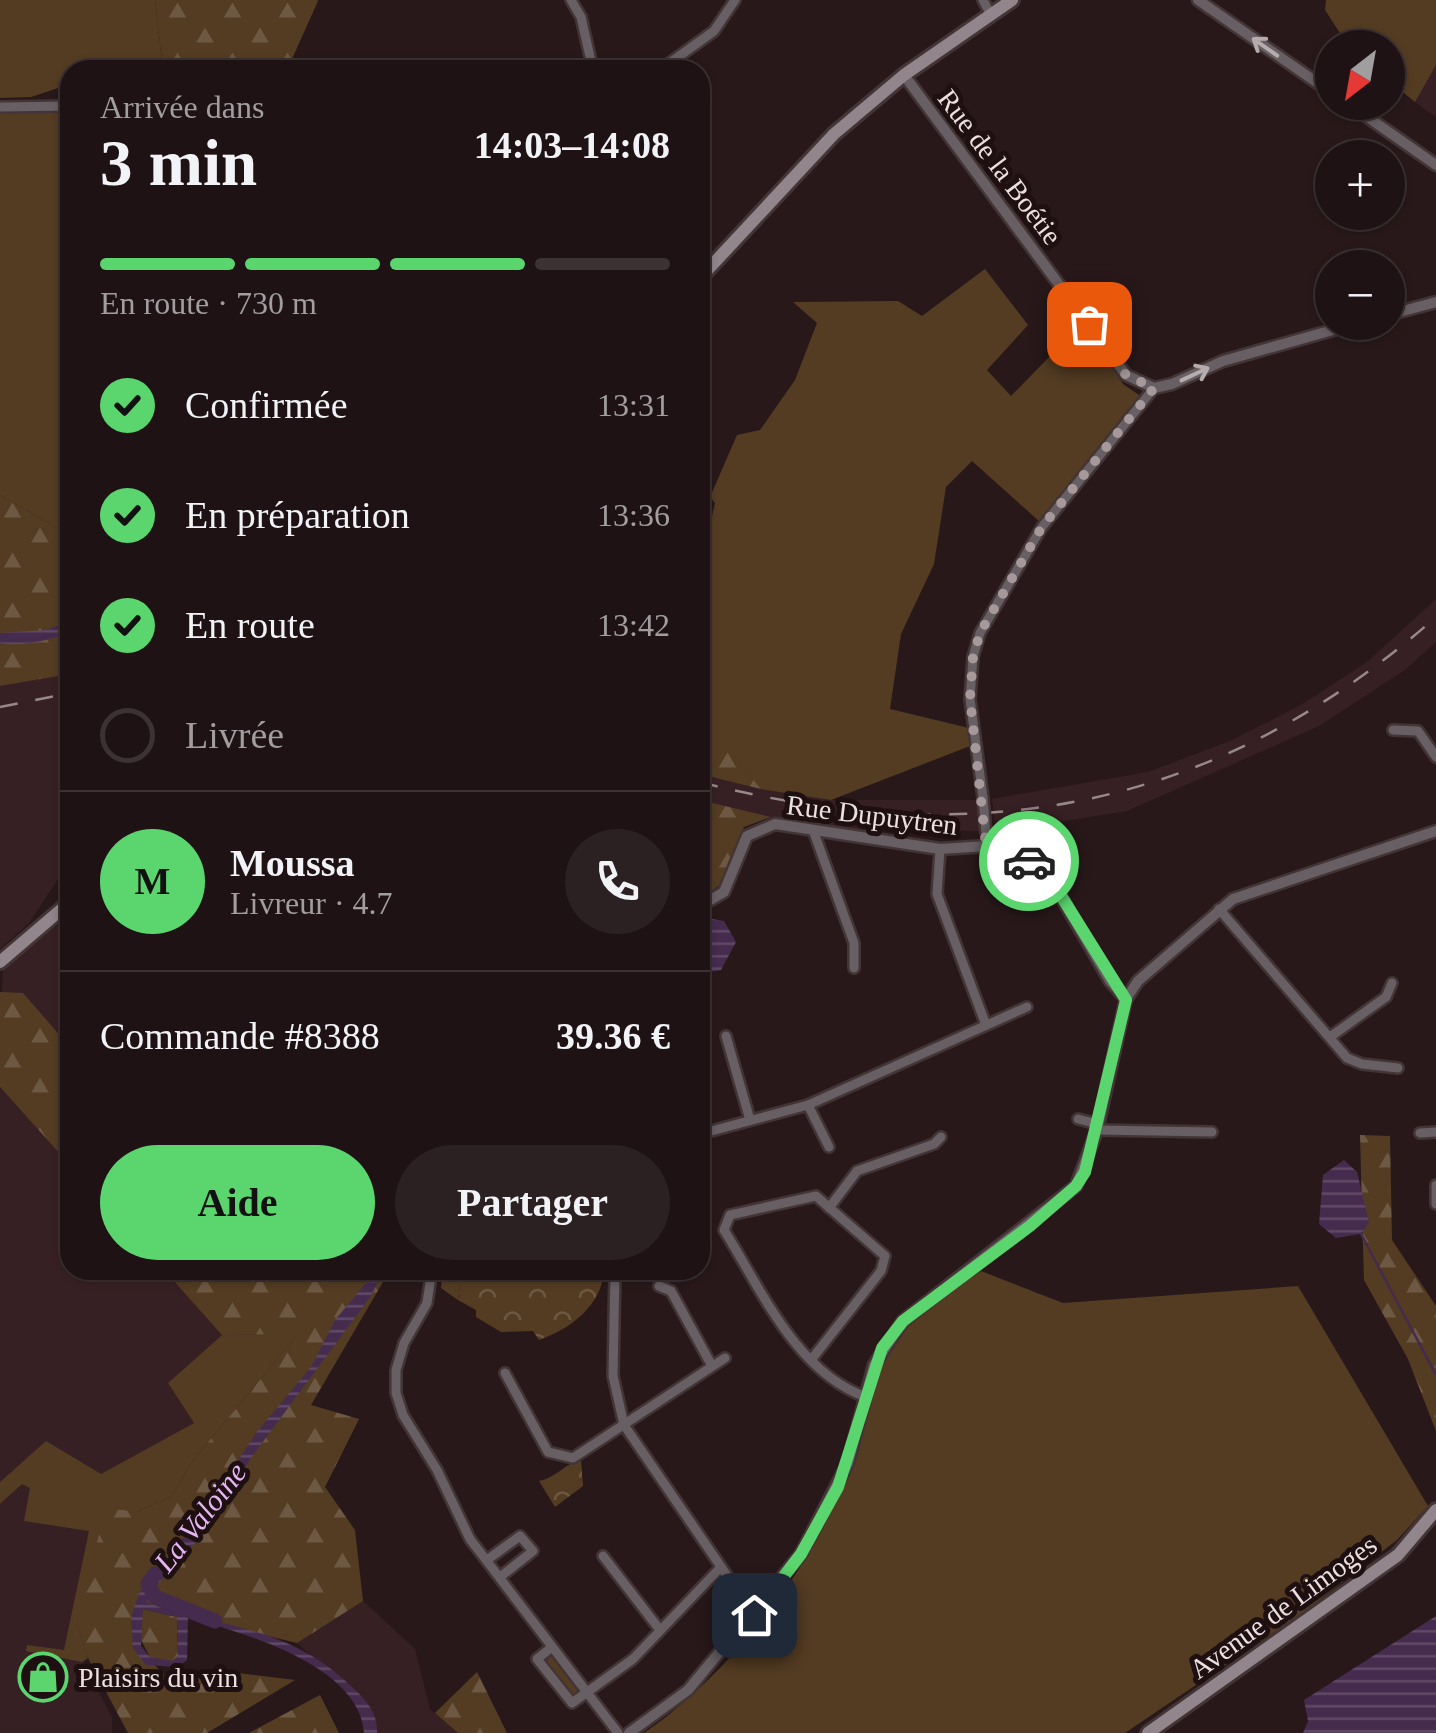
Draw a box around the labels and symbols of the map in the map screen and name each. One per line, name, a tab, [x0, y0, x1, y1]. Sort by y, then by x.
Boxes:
north arrow	[1315, 30, 1405, 120]
one-way arrow	[1252, 37, 1280, 58]
street label: Rue de la Boétie	[932, 83, 1068, 251]
pin	[1047, 282, 1132, 367]
one-way arrow	[1179, 364, 1210, 382]
street label: Rue Dupuytren	[785, 789, 959, 841]
courier	[979, 811, 1079, 911]
water label: La Valoine	[147, 1456, 253, 1579]
street label: Avenue de Limoges	[1184, 1529, 1382, 1685]
pin	[712, 1573, 797, 1658]
shop icon: Plaisirs du vin	[17, 1651, 69, 1703]
place label: Plaisirs du vin	[78, 1662, 238, 1693]

